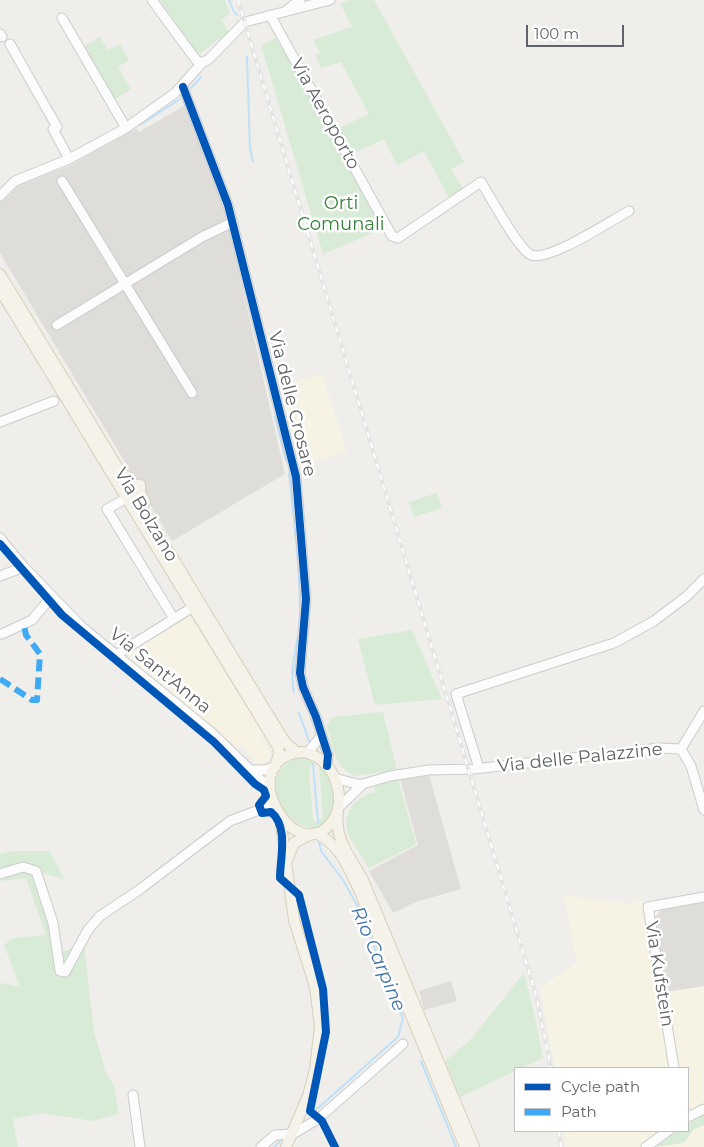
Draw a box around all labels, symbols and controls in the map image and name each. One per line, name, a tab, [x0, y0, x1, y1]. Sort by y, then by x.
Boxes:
scale bar	[529, 15, 626, 47]
text: 100 m	[534, 24, 579, 43]
street label: Via Aeroporto	[286, 55, 364, 173]
park label: Orti Comunali	[297, 193, 385, 235]
street label: Via delle Crosare	[263, 329, 321, 479]
street label: Via Bolzano	[110, 464, 182, 566]
street label: Via Sant'Anna	[105, 623, 215, 719]
street label: Via delle Palazzine	[496, 739, 664, 777]
water label: Rio Carpine	[346, 903, 410, 1015]
street label: Via Kufstein	[640, 920, 678, 1028]
legend	[514, 1067, 689, 1132]
text: Cycle path	[561, 1077, 640, 1096]
text: Path	[561, 1102, 597, 1121]

